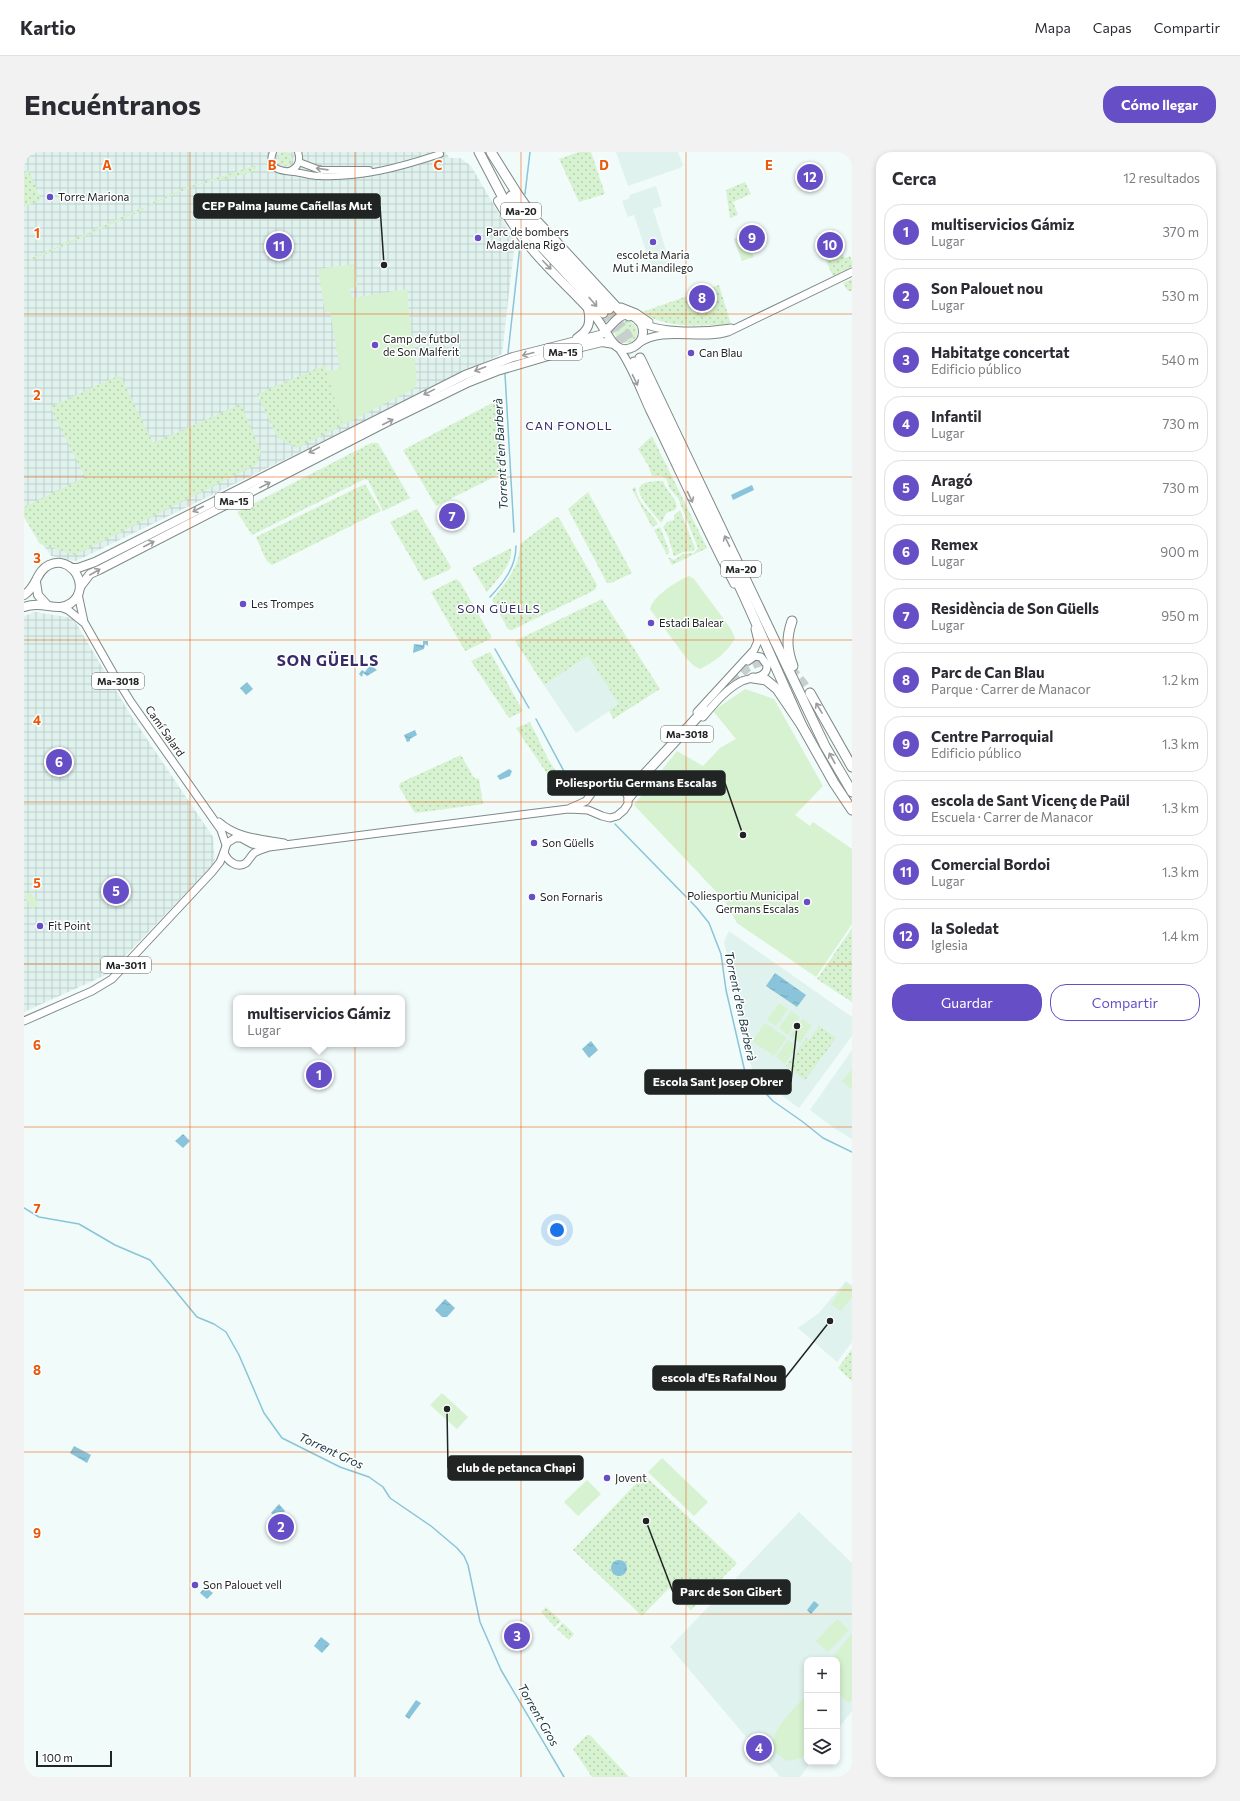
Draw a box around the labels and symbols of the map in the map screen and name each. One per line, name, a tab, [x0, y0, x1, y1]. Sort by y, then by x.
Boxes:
text: A	[102, 157, 112, 173]
text: B	[268, 157, 277, 173]
text: C	[434, 157, 443, 173]
text: D	[599, 157, 609, 173]
text: E	[765, 157, 773, 173]
pin: 12	[797, 162, 823, 192]
one-way arrow	[316, 165, 329, 173]
place label: Torre Mariona	[58, 190, 129, 203]
marker: Torre Mariona	[45, 192, 55, 202]
callout: CEP Palma Jaume Cañellas Mut	[194, 194, 380, 218]
text: CEP Palma Jaume Cañellas Mut	[202, 198, 372, 213]
road number: Ma-20	[501, 203, 541, 219]
pin: 9	[739, 223, 765, 253]
text: 1	[34, 225, 40, 241]
place label: Parc de bombers Magdalena Rigo	[486, 225, 569, 251]
pin: 10	[817, 230, 843, 260]
pin: 11	[266, 231, 292, 261]
marker: Parc de bombers Magdalena Rigo	[473, 233, 483, 243]
marker: escoleta Maria Mut i Mandilego	[648, 237, 658, 247]
place label: escoleta Maria Mut i Mandilego	[613, 248, 694, 274]
one-way arrow	[542, 260, 551, 270]
pin: 8	[689, 283, 715, 313]
one-way arrow	[589, 296, 598, 307]
place label: Camp de futbol de Son Malferit	[383, 332, 460, 358]
marker: Camp de futbol de Son Malferit	[370, 340, 380, 350]
road number: Ma-15	[544, 344, 582, 360]
place label: Can Blau	[699, 346, 743, 359]
marker: Can Blau	[686, 348, 696, 358]
one-way arrow	[521, 350, 534, 358]
one-way arrow	[475, 365, 487, 373]
one-way arrow	[632, 373, 639, 385]
text: 2	[33, 387, 41, 403]
one-way arrow	[424, 389, 436, 396]
water label: Torrent d'en Barberà	[490, 398, 510, 510]
one-way arrow	[382, 418, 394, 425]
district label: CAN FONOLL	[525, 418, 613, 432]
one-way arrow	[308, 447, 320, 454]
one-way arrow	[258, 481, 270, 488]
one-way arrow	[687, 491, 695, 503]
road number: Ma-15	[215, 493, 253, 509]
pin: 7	[439, 501, 465, 531]
one-way arrow	[193, 506, 205, 513]
one-way arrow	[723, 536, 730, 548]
one-way arrow	[143, 540, 155, 547]
text: 3	[33, 550, 41, 566]
road number: Ma-20	[721, 561, 761, 577]
one-way arrow	[89, 567, 101, 575]
place label: Les Trompes	[251, 597, 314, 610]
marker: Les Trompes	[238, 599, 248, 609]
district label: SON GÜELLS	[457, 601, 541, 615]
place label: Estadi Balear	[659, 616, 724, 629]
marker: Estadi Balear	[646, 618, 656, 628]
district label: SON GÜELLS	[277, 651, 379, 669]
road number: Ma-3018	[92, 673, 144, 689]
one-way arrow	[815, 702, 823, 714]
street label: Camí Salard	[143, 703, 188, 759]
text: 4	[33, 712, 41, 728]
road number: Ma-3018	[661, 726, 713, 742]
pin: 6	[46, 747, 72, 777]
one-way arrow	[827, 752, 835, 764]
callout: Poliesportiu Germans Escalas	[548, 771, 725, 795]
text: Poliesportiu Germans Escalas	[555, 775, 717, 789]
place label: Son Güells	[542, 836, 594, 849]
marker: Son Güells	[529, 838, 539, 848]
text: 5	[33, 875, 41, 891]
pin: 5	[103, 876, 129, 906]
place label: Poliesportiu Municipal Germans Escalas	[687, 889, 799, 915]
place label: Son Fornaris	[540, 890, 603, 903]
marker: Son Fornaris	[527, 892, 537, 902]
marker: Poliesportiu Municipal Germans Escalas	[802, 897, 812, 907]
place label: Fit Point	[48, 919, 91, 932]
marker: Fit Point	[35, 921, 45, 931]
water label: Torrent d'en Barberà	[723, 950, 759, 1062]
road number: Ma-3011	[101, 957, 151, 973]
text: 6	[33, 1037, 41, 1053]
pin: 1	[306, 1060, 332, 1090]
callout: Escola Sant Josep Obrer	[645, 1070, 791, 1094]
text: Escola Sant Josep Obrer	[653, 1074, 783, 1089]
text: 7	[33, 1200, 41, 1216]
your location	[547, 1220, 567, 1240]
text: 8	[33, 1362, 41, 1378]
callout: escola d'Es Rafal Nou	[653, 1366, 785, 1390]
text: escola d'Es Rafal Nou	[661, 1370, 777, 1384]
water label: Torrent Gros	[297, 1429, 366, 1471]
callout: club de petanca Chapi	[448, 1456, 583, 1480]
text: club de petanca Chapi	[456, 1460, 576, 1474]
place label: Jovent	[615, 1471, 647, 1485]
marker: Jovent	[602, 1473, 612, 1483]
pin: 2	[268, 1512, 294, 1542]
text: 9	[33, 1525, 41, 1541]
place label: Son Palouet vell	[203, 1578, 282, 1591]
marker: Son Palouet vell	[190, 1580, 200, 1590]
callout: Parc de Son Gibert	[673, 1580, 790, 1604]
text: Parc de Son Gibert	[680, 1584, 782, 1598]
pin: 3	[504, 1621, 530, 1651]
water label: Torrent Gros	[515, 1681, 563, 1749]
pin: 4	[746, 1733, 772, 1763]
scale bar	[36, 1749, 112, 1768]

